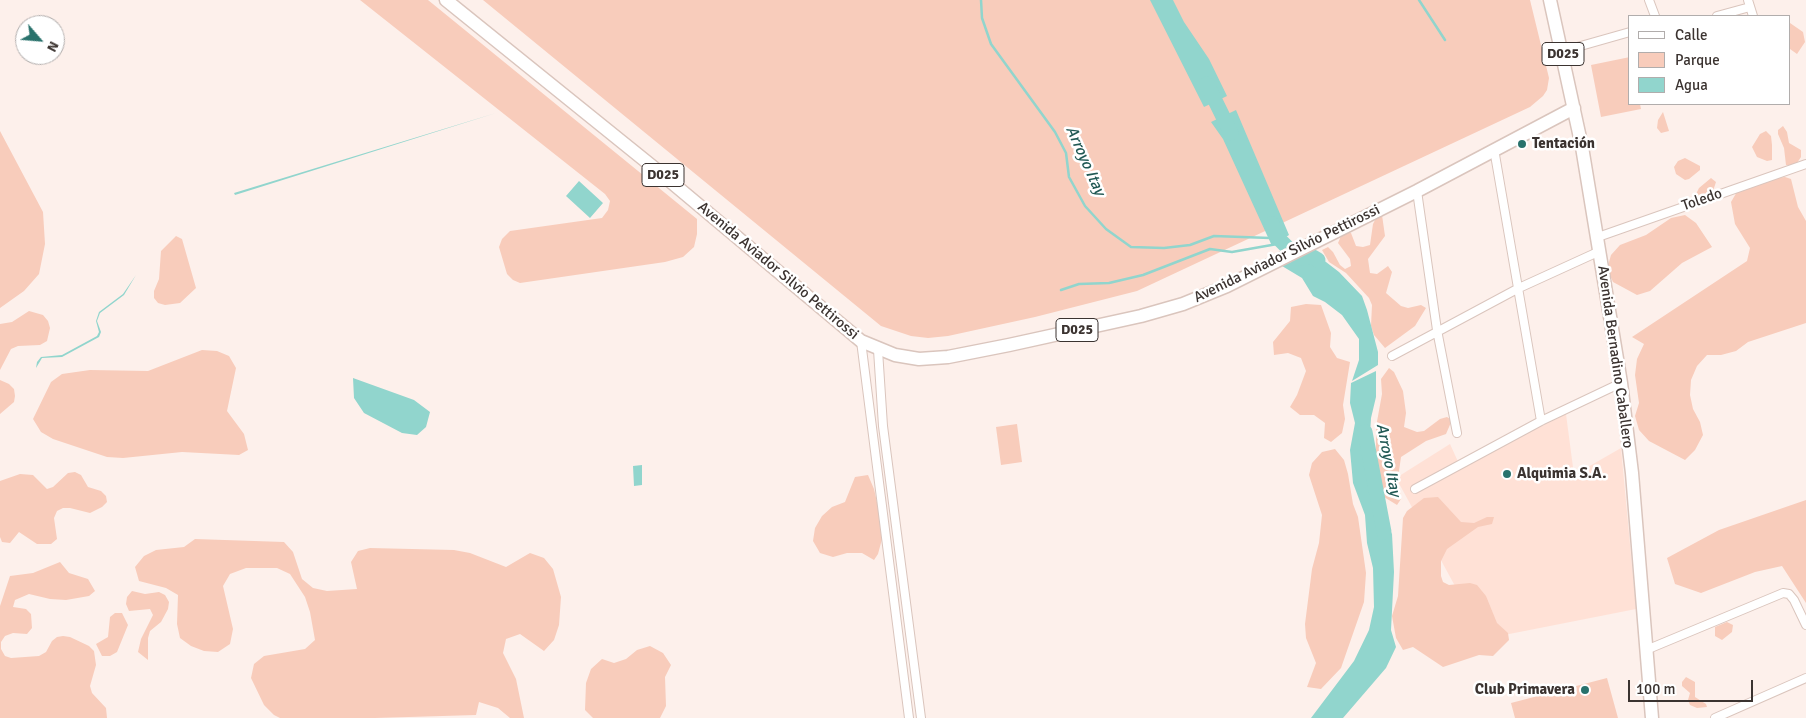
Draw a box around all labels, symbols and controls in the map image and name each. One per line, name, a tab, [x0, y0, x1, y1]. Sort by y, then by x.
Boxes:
north arrow	[15, 15, 65, 65]
legend	[1628, 15, 1791, 105]
text: Calle	[1675, 26, 1708, 44]
text: N	[43, 38, 63, 55]
road number: D025	[1542, 42, 1584, 66]
text: Parque	[1675, 51, 1720, 69]
text: Agua	[1675, 76, 1708, 94]
water label: Arroyo Itay	[1061, 123, 1109, 199]
place label: Tentación	[1532, 135, 1595, 153]
marker: Tentación	[1516, 138, 1528, 150]
road number: D025	[642, 164, 684, 186]
street label: Toledo	[1679, 185, 1725, 215]
street label: Avenida Aviador Silvio Pettirossi	[694, 198, 862, 344]
street label: Avenida Aviador Silvio Pettirossi	[1191, 201, 1383, 307]
street label: Avenida Bernadino Caballero	[1593, 264, 1637, 450]
road number: D025	[1056, 318, 1098, 342]
water label: Arroyo Itay	[1372, 422, 1404, 498]
place label: Alquimia S.A.	[1517, 465, 1607, 483]
marker: Alquimia S.A.	[1501, 468, 1513, 480]
scale bar	[1631, 670, 1756, 702]
text: 100 m	[1636, 680, 1676, 698]
place label: Club Primavera	[1475, 681, 1575, 699]
marker: Club Primavera	[1579, 684, 1591, 696]

